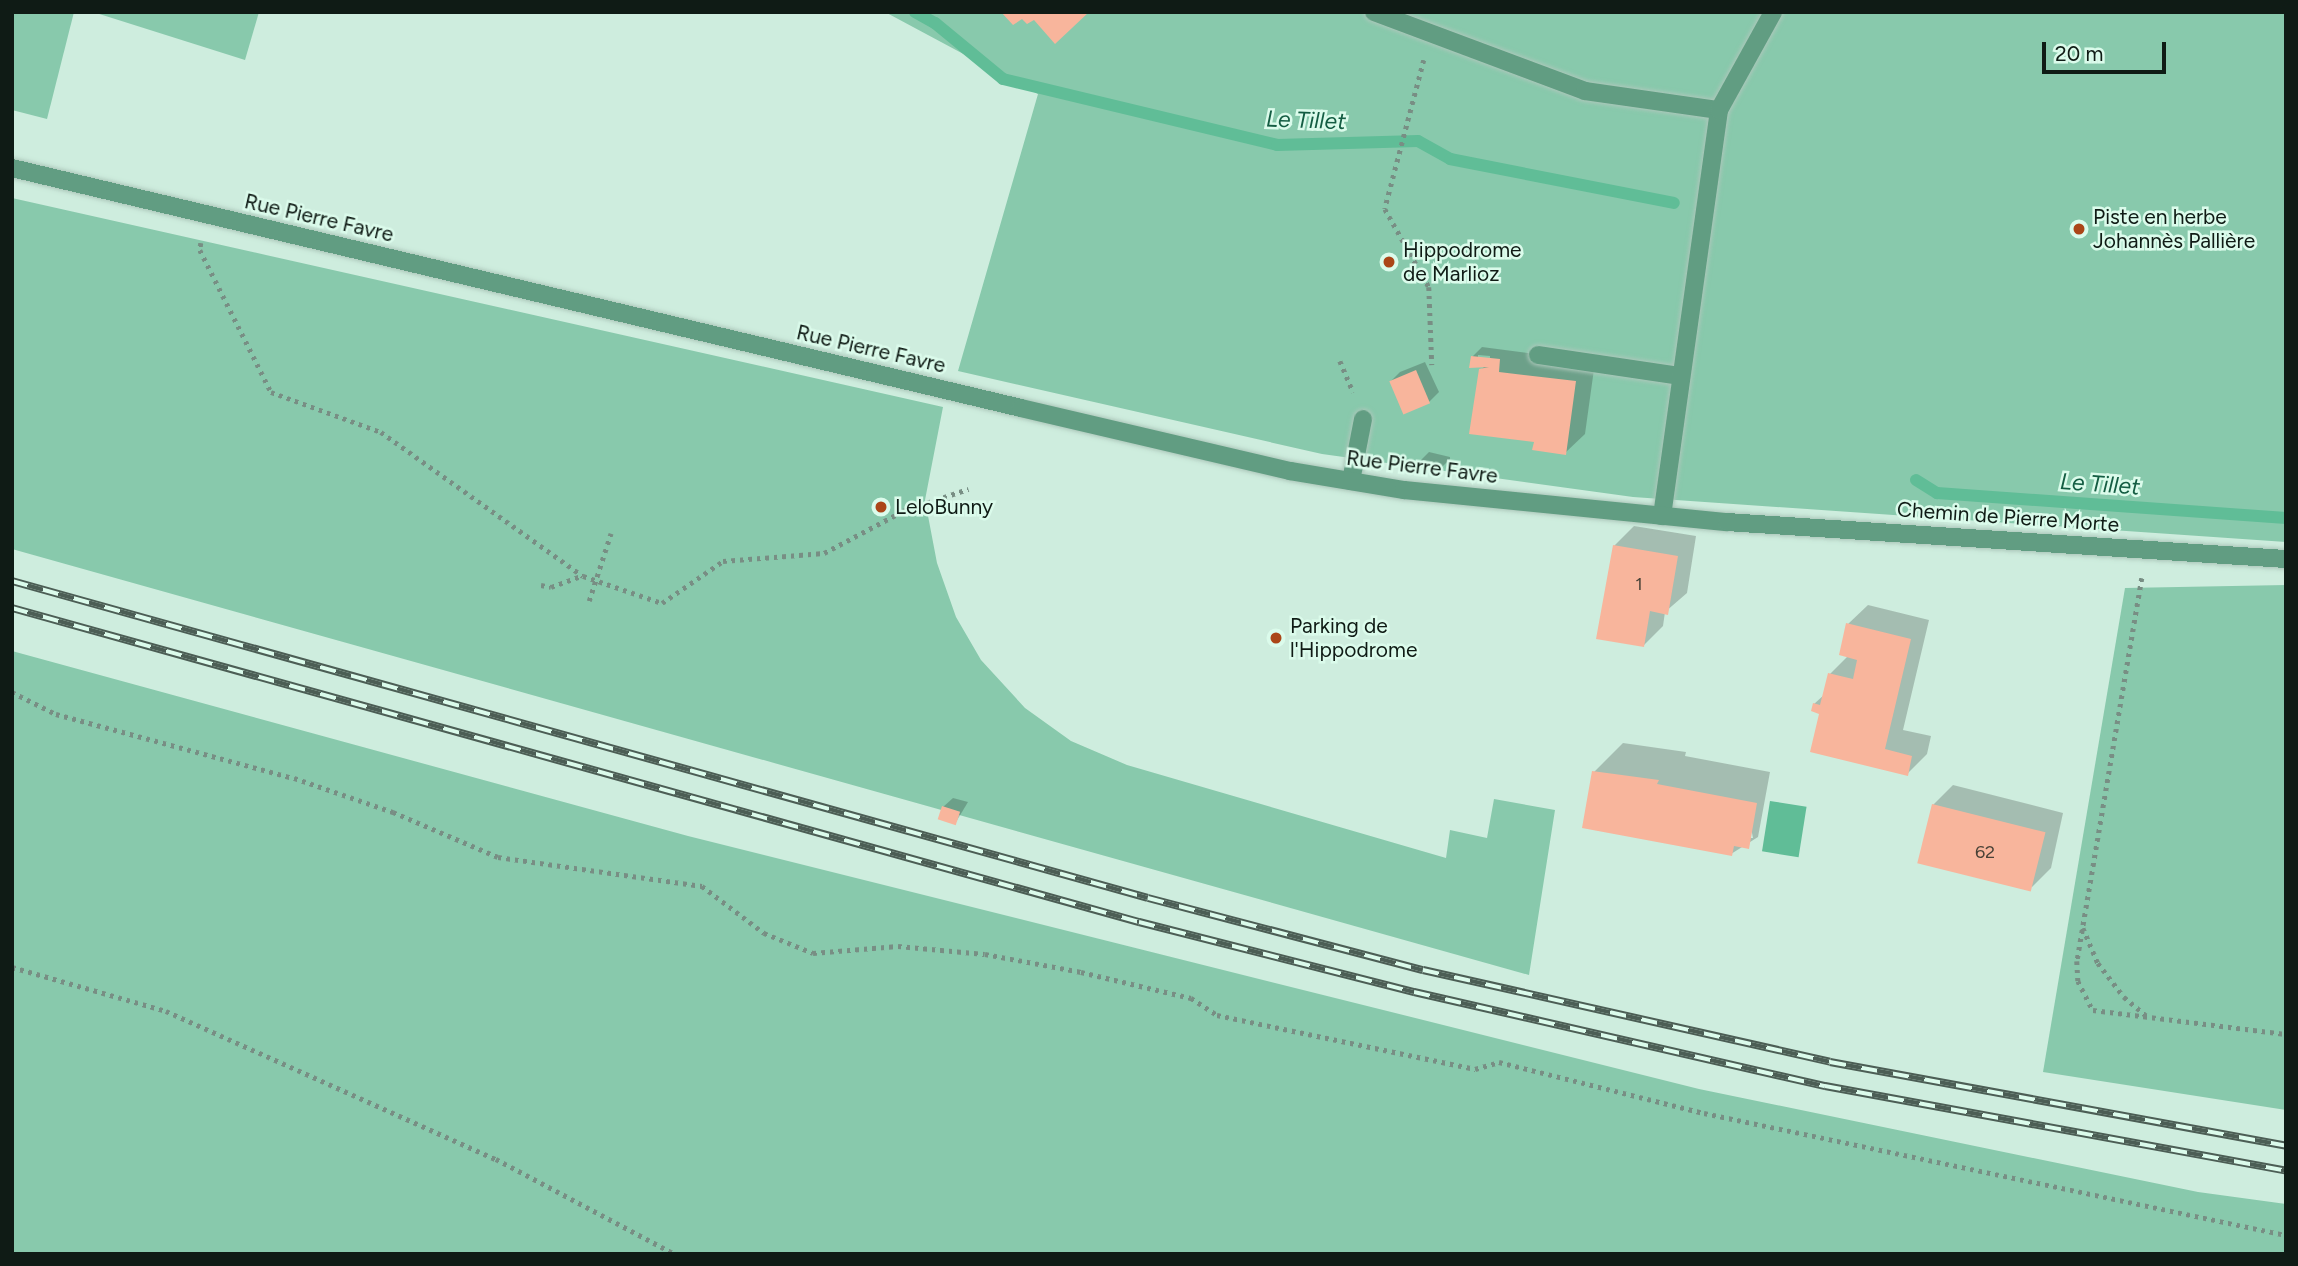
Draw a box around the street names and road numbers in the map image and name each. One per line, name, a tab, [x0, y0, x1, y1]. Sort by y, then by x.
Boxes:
street label: Rue Pierre Favre	[242, 189, 396, 247]
street label: Rue Pierre Favre	[794, 320, 948, 378]
street label: Rue Pierre Favre	[1345, 445, 1499, 489]
street label: Chemin de Pierre Morte	[1896, 497, 2120, 537]

